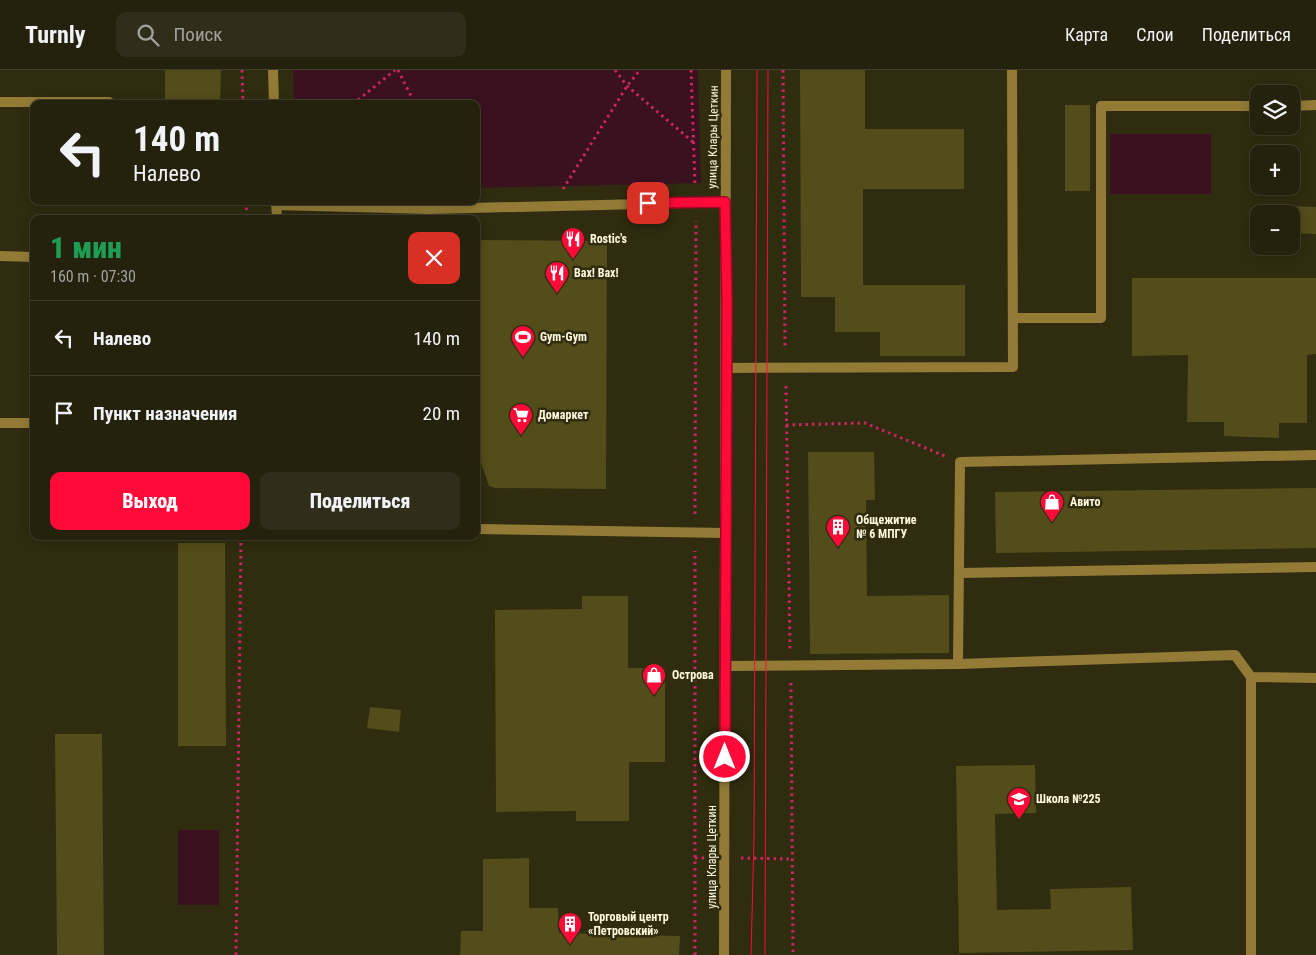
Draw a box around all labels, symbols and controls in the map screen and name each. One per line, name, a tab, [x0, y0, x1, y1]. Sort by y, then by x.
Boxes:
search box	[116, 12, 466, 57]
text: Turnly	[25, 21, 86, 49]
icon: search	[134, 21, 162, 49]
text: Поиск	[174, 23, 222, 46]
text: Карта	[1065, 24, 1108, 45]
text: Слои	[1136, 24, 1174, 45]
text: Поделиться	[1202, 24, 1291, 45]
street label: улица Клары Цеткин	[705, 85, 721, 189]
map controls	[1250, 85, 1300, 255]
button: layers	[1250, 85, 1300, 135]
text: 140 m	[133, 119, 220, 160]
icon: left	[50, 120, 115, 185]
button: +	[1250, 145, 1300, 195]
text: Налево	[133, 161, 201, 186]
pin	[627, 182, 669, 224]
icon: arrive	[634, 189, 662, 217]
button: −	[1250, 205, 1300, 255]
restaurant icon: Rostic's	[560, 226, 586, 260]
text: 1 мин	[50, 230, 122, 265]
button: close	[408, 232, 460, 284]
place label: Rostic's	[590, 232, 628, 246]
restaurant icon: Вах! Вах!	[544, 260, 570, 294]
place label: Вах! Вах!	[574, 266, 619, 280]
text: 160 m · 07:30	[50, 267, 136, 286]
icon: left	[50, 324, 78, 352]
sports icon: Gym-Gym	[510, 324, 536, 358]
text: Налево	[93, 327, 151, 350]
text: 140 m	[413, 327, 460, 350]
place label: Gym-Gym	[540, 330, 587, 344]
icon: arrive	[50, 399, 78, 427]
text: Пункт назначения	[93, 402, 237, 425]
text: 20 m	[423, 402, 460, 425]
supermarket icon: Домаркет	[508, 402, 534, 436]
place label: Домаркет	[538, 408, 589, 422]
button: Выход	[50, 472, 250, 530]
button: Поделиться	[260, 472, 460, 530]
shop icon: Авито	[1039, 489, 1065, 523]
place label: Авито	[1070, 495, 1100, 509]
place label: Общежитие № 6 МПГУ	[856, 513, 917, 541]
building icon: Общежитие № 6 МПГУ	[825, 514, 851, 548]
shop icon: Острова	[641, 662, 667, 696]
place label: Острова	[672, 668, 714, 682]
position arrow	[698, 730, 750, 782]
school or university icon: Школа №225	[1006, 786, 1032, 820]
place label: Школа №225	[1036, 792, 1101, 806]
street label: улица Клары Цеткин	[705, 805, 719, 909]
place label: Торговый центр «Петровский»	[588, 910, 669, 938]
building icon: Торговый центр «Петровский»	[557, 911, 583, 945]

